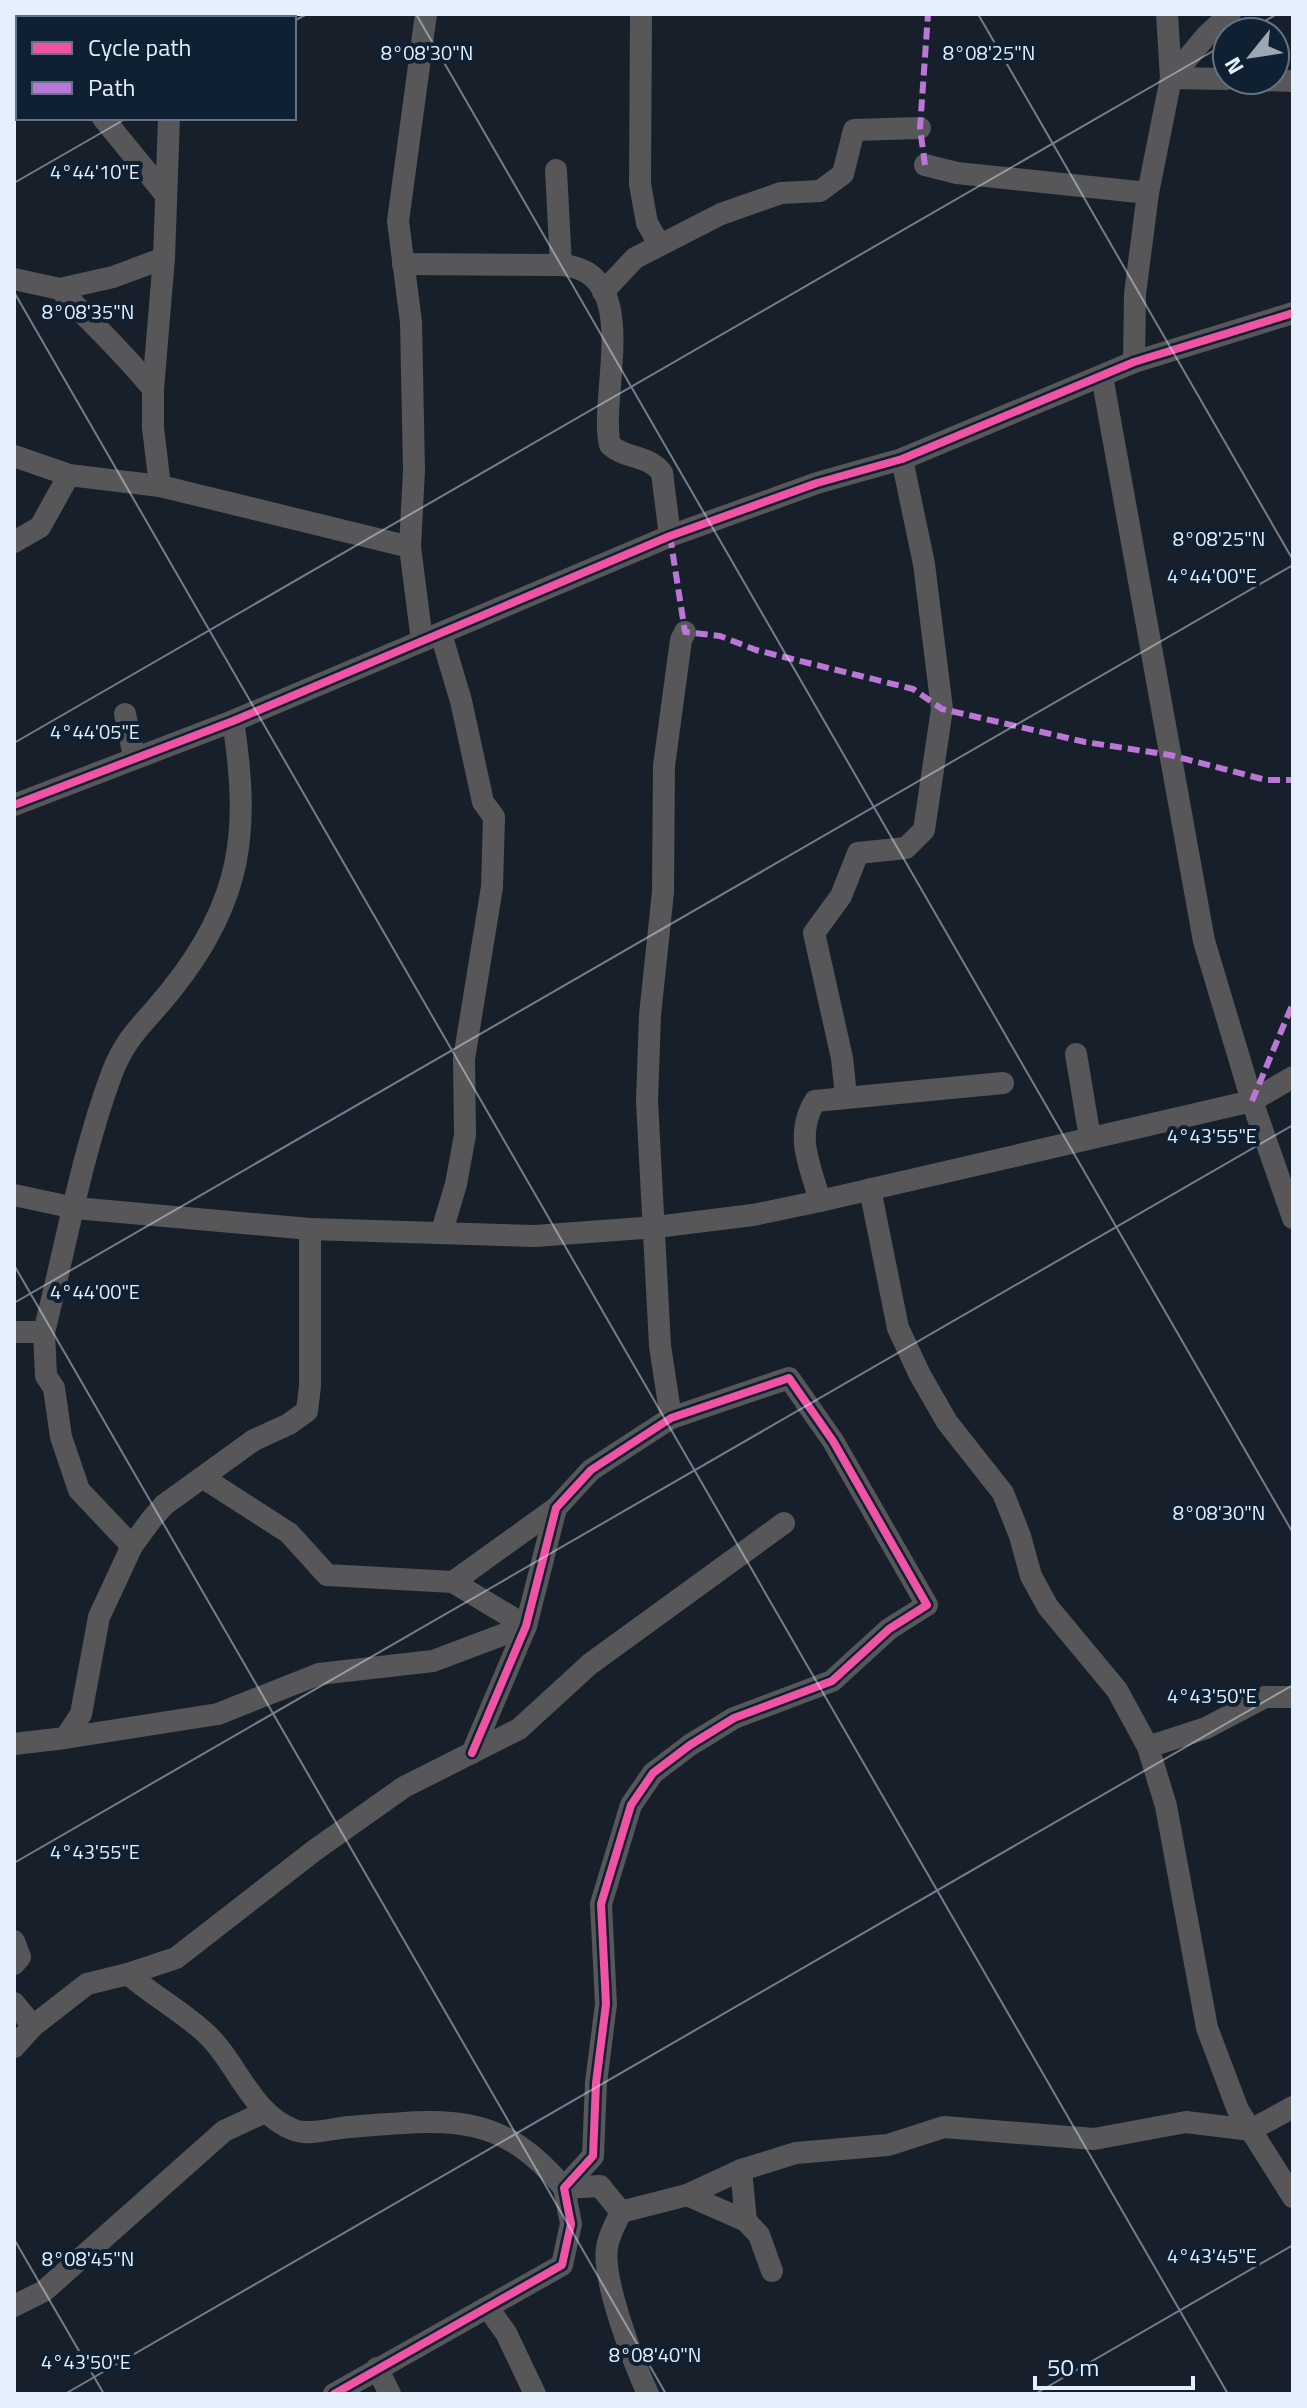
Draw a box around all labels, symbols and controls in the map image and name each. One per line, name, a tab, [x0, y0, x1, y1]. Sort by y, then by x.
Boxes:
legend	[16, 16, 296, 120]
north arrow	[1211, 16, 1291, 96]
text: Cycle path	[88, 29, 191, 65]
text: 8°08'30"N	[381, 37, 473, 68]
text: 8°08'25"N	[943, 37, 1035, 68]
text: N	[1215, 51, 1252, 81]
text: Path	[88, 69, 135, 105]
text: 4°44'10"E	[50, 156, 140, 187]
text: 8°08'35"N	[42, 296, 134, 327]
text: 8°08'25"N	[1173, 523, 1265, 554]
text: 4°44'00"E	[1167, 560, 1257, 591]
text: 4°44'05"E	[50, 716, 140, 747]
text: 4°43'55"E	[1167, 1120, 1257, 1151]
text: 4°44'00"E	[50, 1276, 140, 1307]
text: 8°08'30"N	[1173, 1497, 1265, 1528]
text: 4°43'50"E	[1167, 1680, 1257, 1711]
text: 4°43'55"E	[50, 1836, 140, 1867]
text: 4°43'45"E	[1167, 2240, 1257, 2271]
text: 8°08'45"N	[42, 2243, 134, 2274]
text: 8°08'40"N	[609, 2339, 701, 2370]
scale bar	[1035, 2340, 1193, 2390]
text: 4°43'50"E	[41, 2346, 131, 2377]
text: 50 m	[1047, 2349, 1099, 2385]

